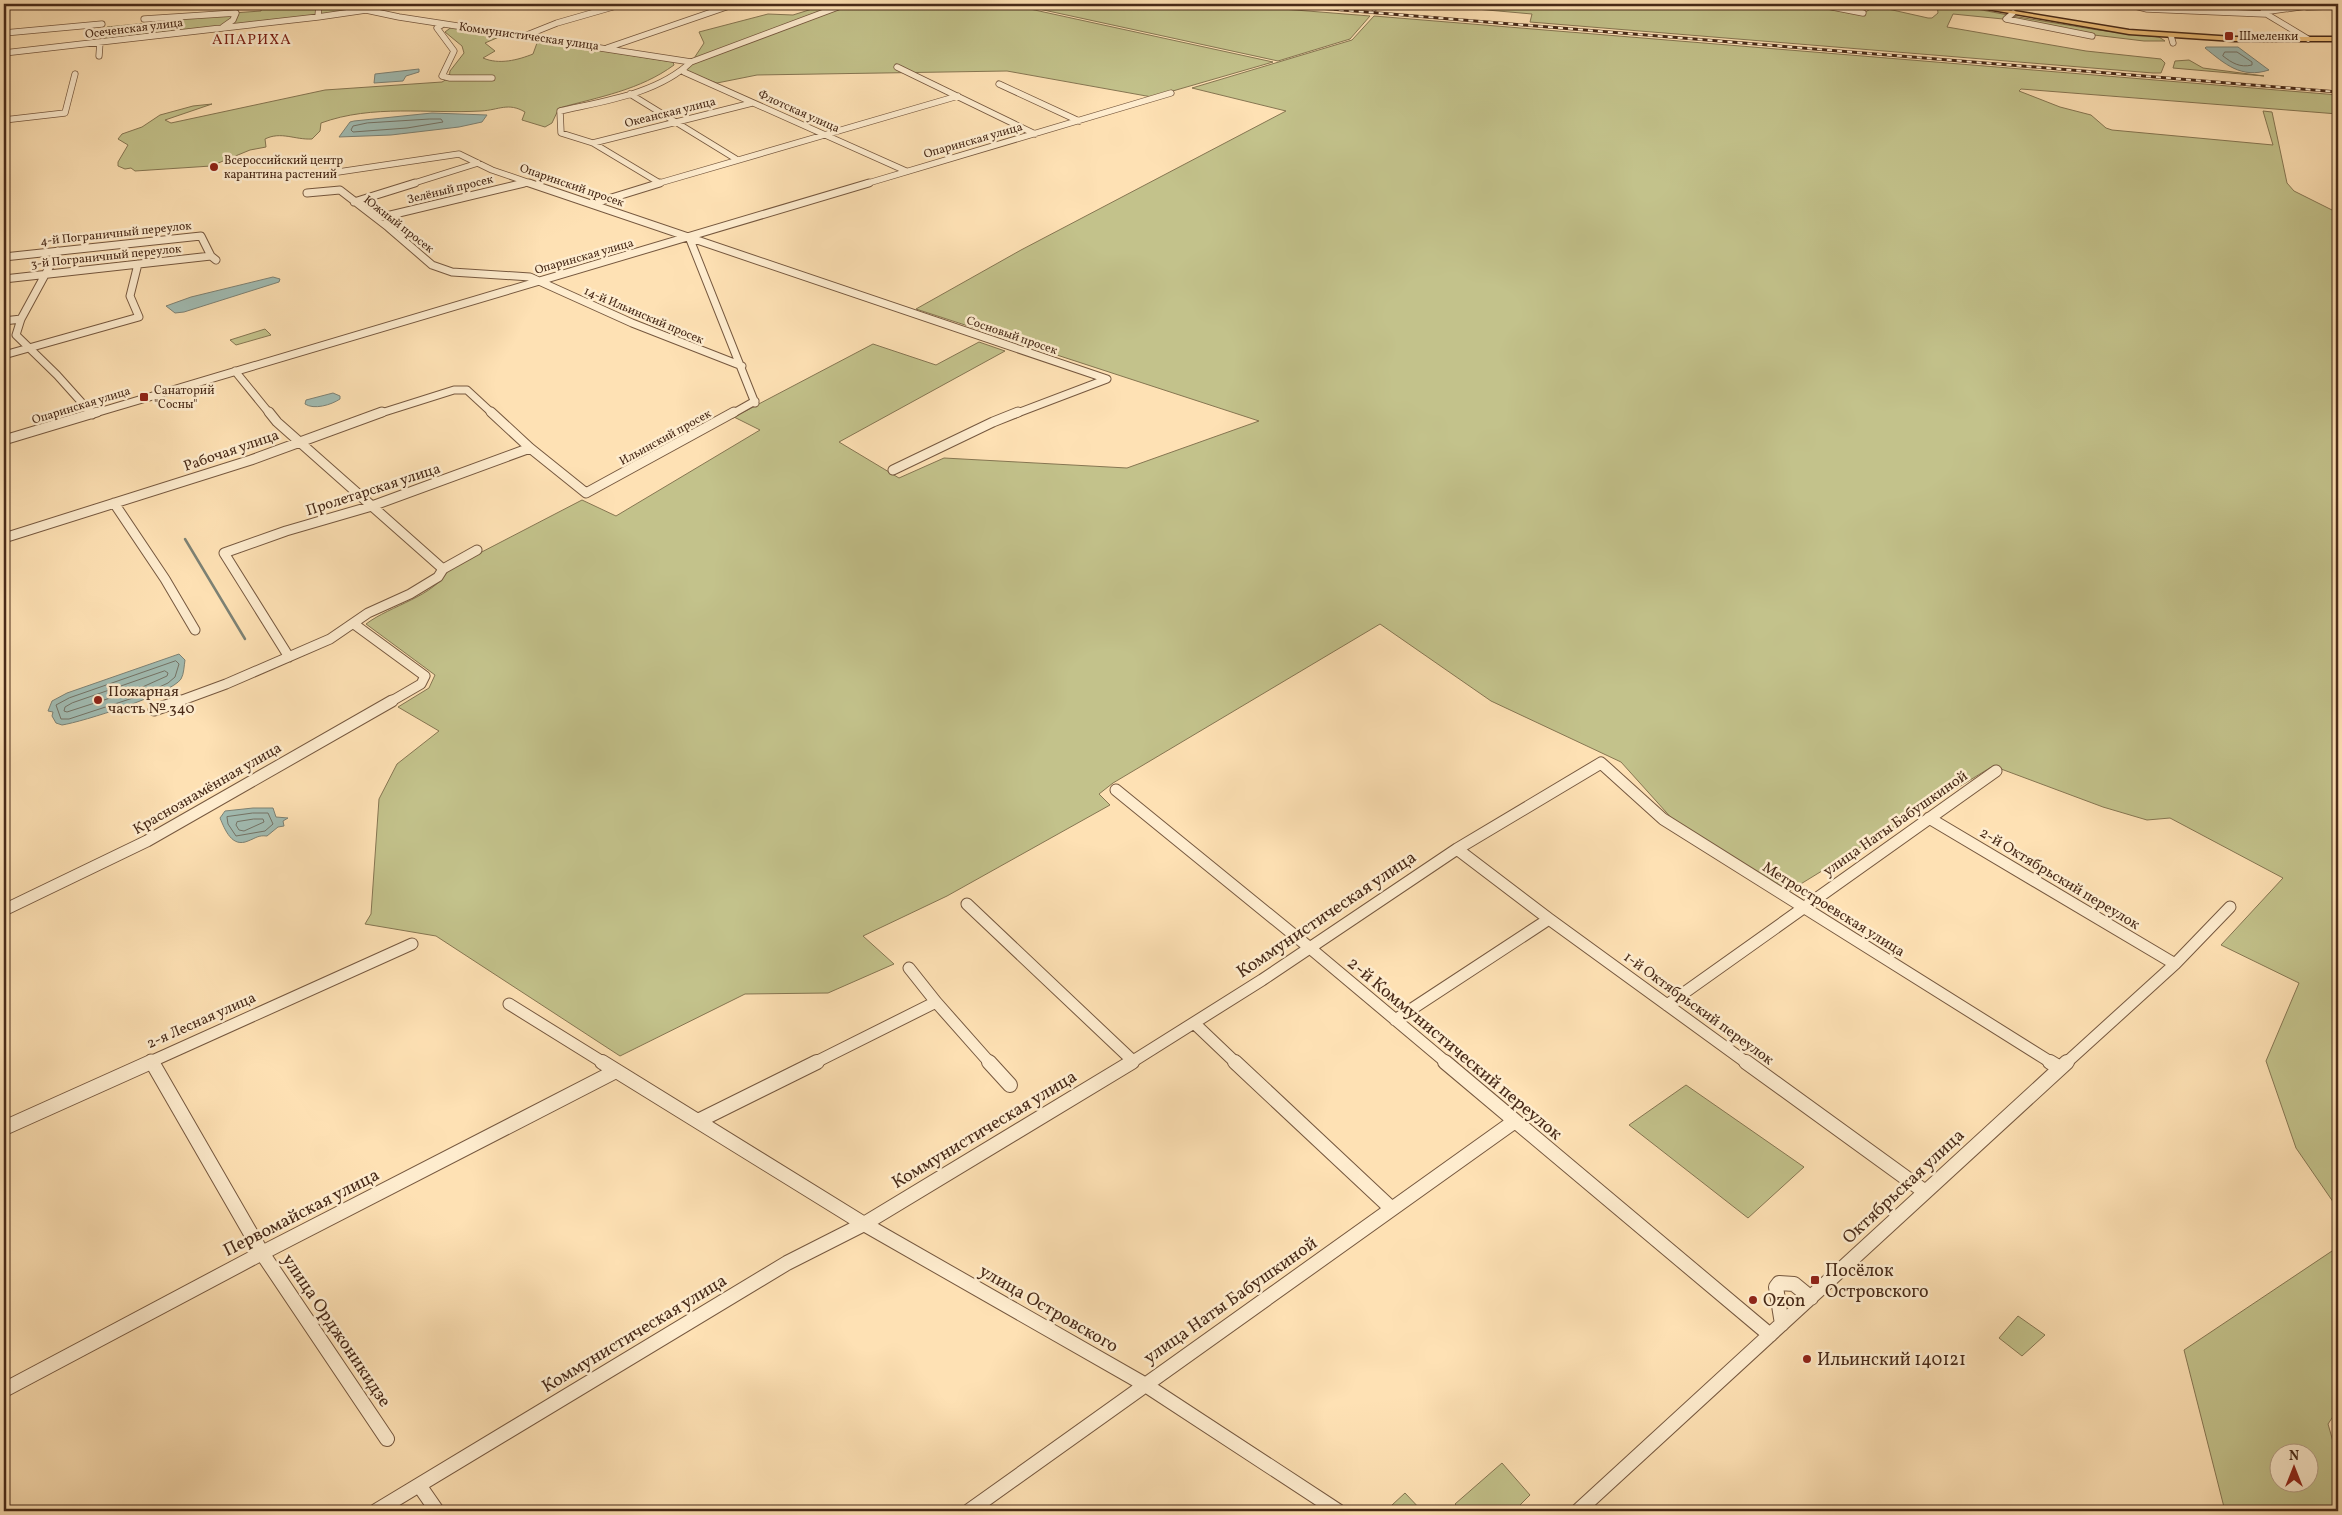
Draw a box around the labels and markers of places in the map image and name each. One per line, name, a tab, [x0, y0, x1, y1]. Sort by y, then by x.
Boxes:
place label: Шмеленки	[2239, 29, 2298, 45]
marker: Шмеленки	[2223, 30, 2235, 42]
place label: Всероссийский центр карантина растений	[224, 153, 343, 183]
marker: Всероссийский центр карантина растений	[208, 161, 220, 173]
place label: Санаторий "Сосны"	[154, 383, 214, 413]
marker: Санаторий "Сосны"	[138, 391, 150, 403]
place label: Пожарная часть № 340	[108, 682, 194, 720]
marker: Пожарная часть № 340	[92, 694, 104, 706]
place label: Посёлок Островского	[1825, 1259, 1929, 1305]
marker: Посёлок Островского	[1809, 1274, 1821, 1286]
place label: Ozon	[1763, 1289, 1806, 1314]
marker: Ozon	[1747, 1294, 1759, 1306]
place label: Ильинский 140121	[1817, 1348, 1966, 1373]
marker: Ильинский 140121	[1801, 1353, 1813, 1365]

